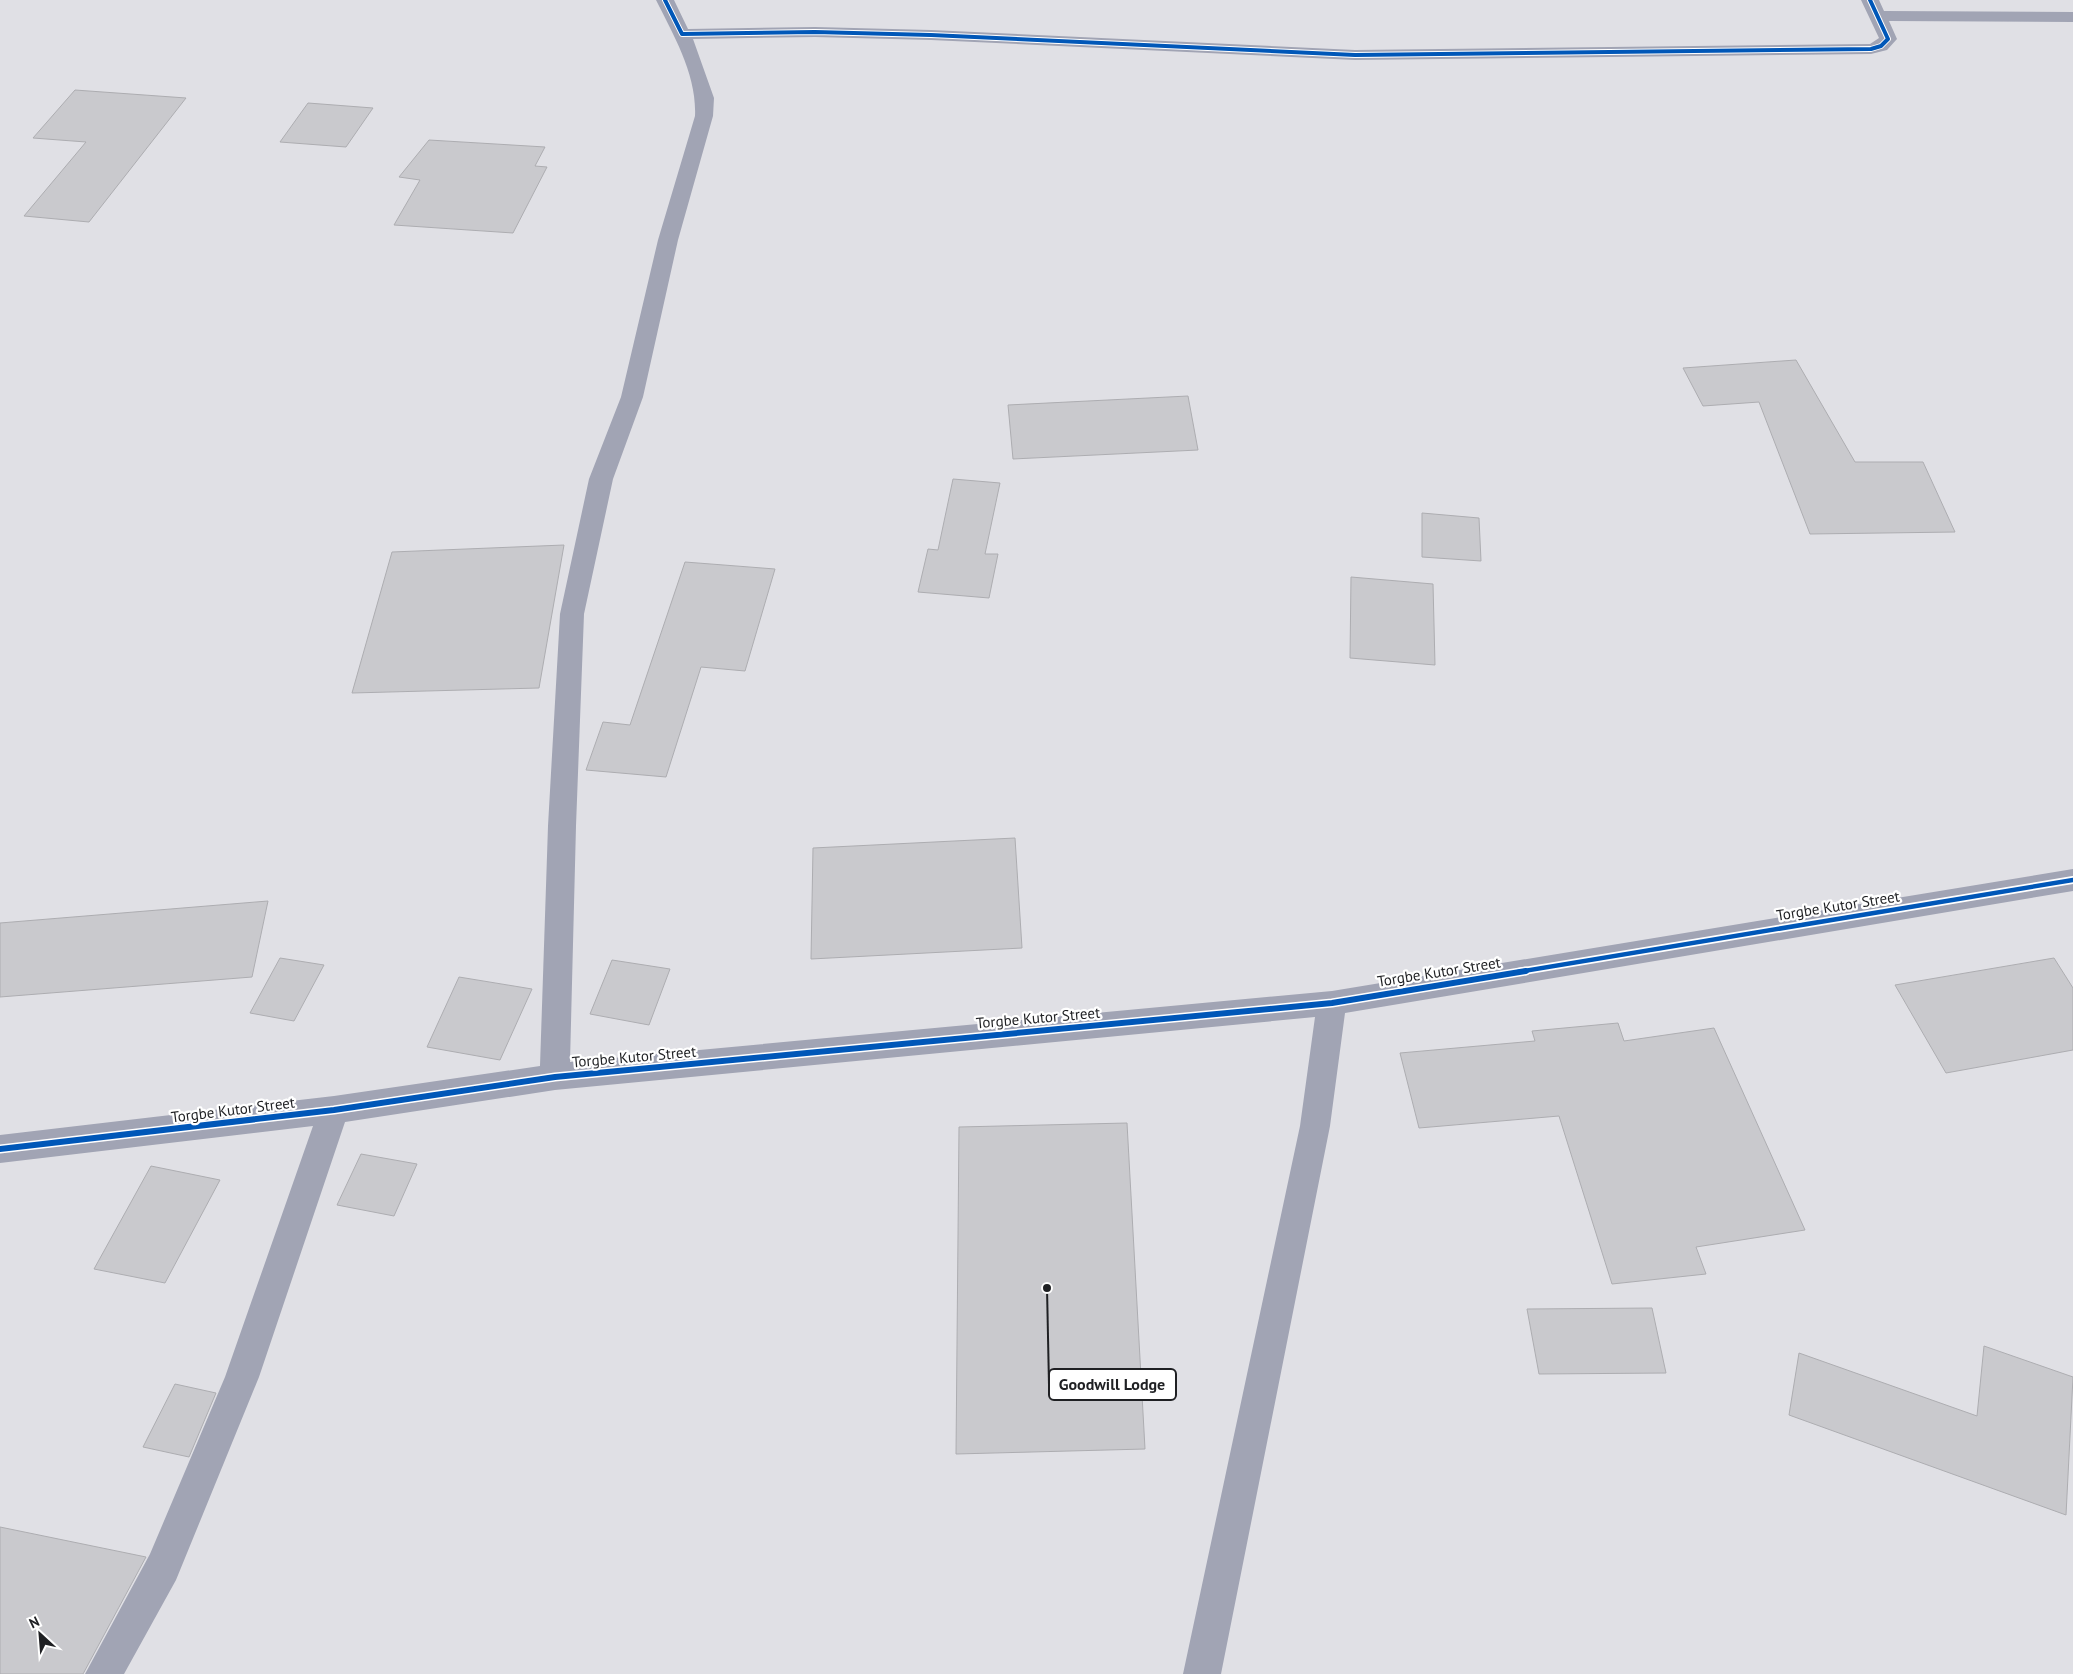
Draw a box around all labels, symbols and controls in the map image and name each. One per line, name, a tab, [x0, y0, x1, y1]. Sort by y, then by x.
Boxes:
street label: Torgbe Kutor Street	[1775, 886, 1901, 925]
street label: Torgbe Kutor Street	[1376, 952, 1502, 991]
street label: Torgbe Kutor Street	[975, 1003, 1101, 1032]
street label: Torgbe Kutor Street	[571, 1042, 697, 1071]
street label: Torgbe Kutor Street	[170, 1092, 296, 1127]
callout: Goodwill Lodge	[1049, 1369, 1176, 1400]
text: Goodwill Lodge	[1059, 1374, 1165, 1394]
north arrow	[15, 1609, 65, 1659]
text: N	[26, 1612, 42, 1632]

